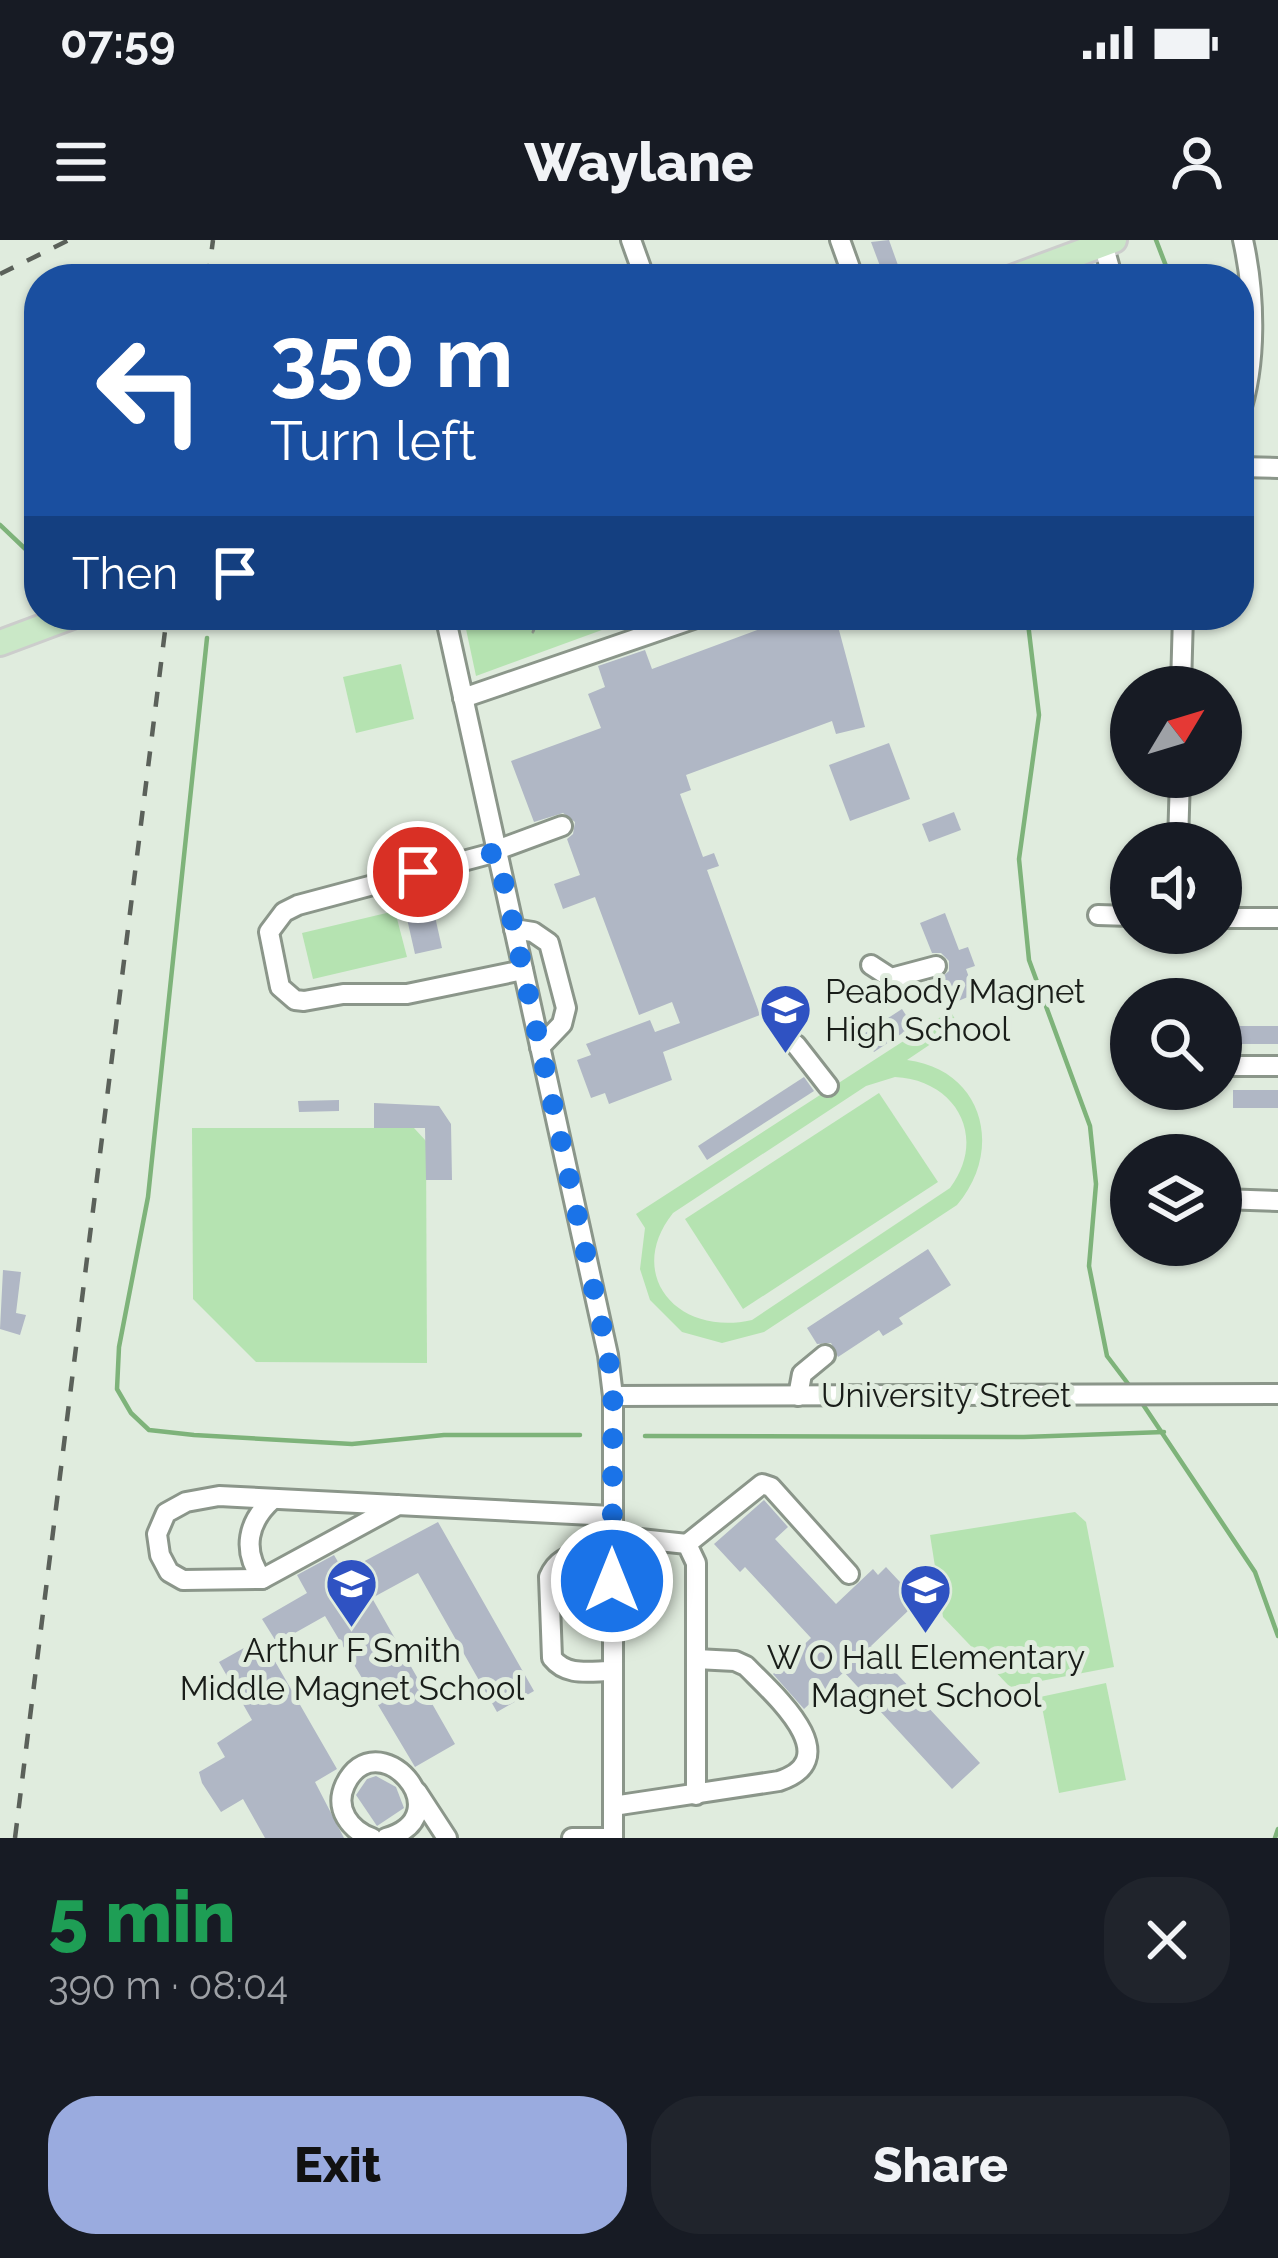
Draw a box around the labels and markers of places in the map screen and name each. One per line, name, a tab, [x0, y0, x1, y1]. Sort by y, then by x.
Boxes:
pin	[367, 821, 469, 923]
place label: Peabody Magnet High School	[825, 972, 1085, 1049]
school or university icon: Peabody Magnet High School	[758, 982, 814, 1056]
school or university icon: Arthur F Smith Middle Magnet School	[324, 1555, 380, 1629]
school or university icon: W O Hall Elementary Magnet School	[898, 1562, 954, 1636]
place label: Arthur F Smith Middle Magnet School	[180, 1631, 525, 1708]
place label: W O Hall Elementary Magnet School	[767, 1638, 1085, 1715]

